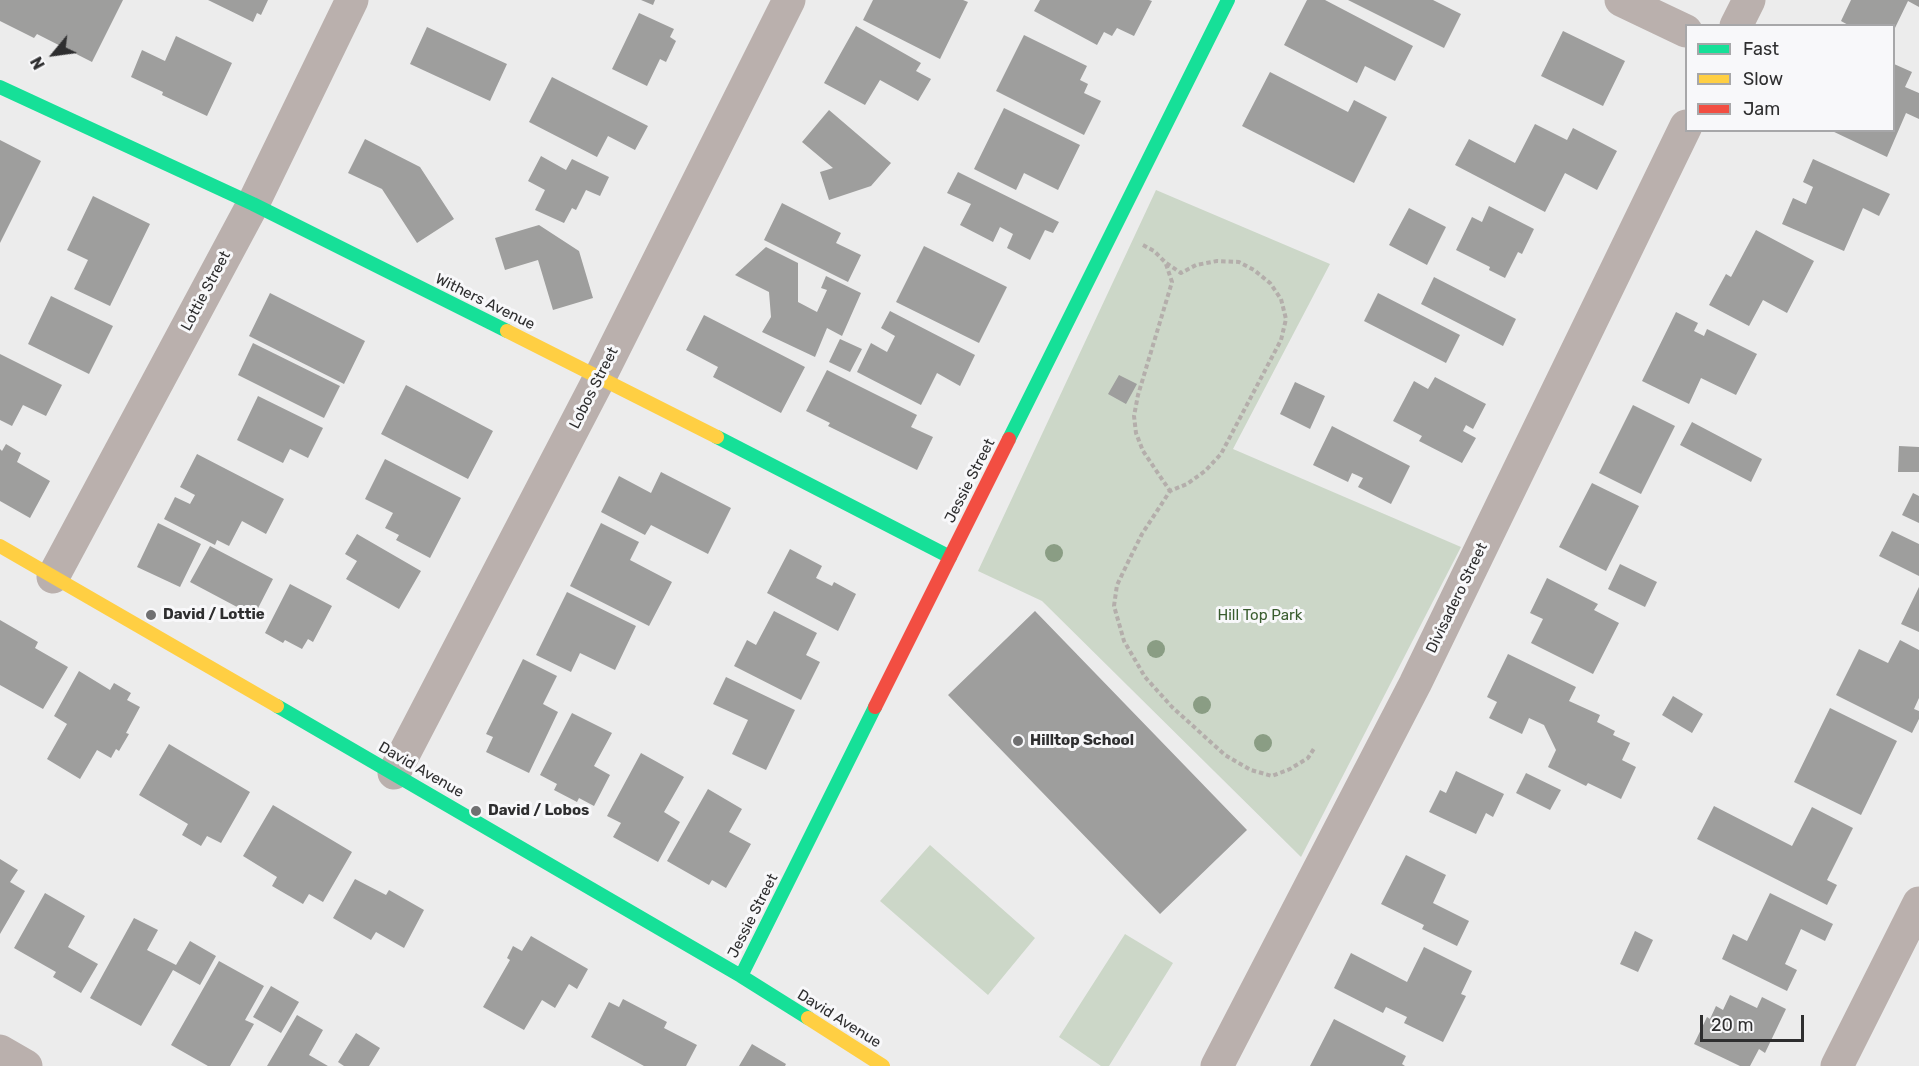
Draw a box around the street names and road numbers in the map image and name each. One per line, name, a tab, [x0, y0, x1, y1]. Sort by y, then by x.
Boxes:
street label: Lottie Street	[177, 248, 235, 334]
street label: Withers Avenue	[432, 270, 538, 334]
street label: Lobos Street	[566, 344, 622, 432]
street label: Jessie Street	[941, 436, 999, 526]
street label: Divisadero Street	[1423, 540, 1491, 656]
street label: David Avenue	[375, 738, 467, 802]
street label: Jessie Street	[724, 871, 782, 961]
street label: David Avenue	[794, 986, 884, 1052]

